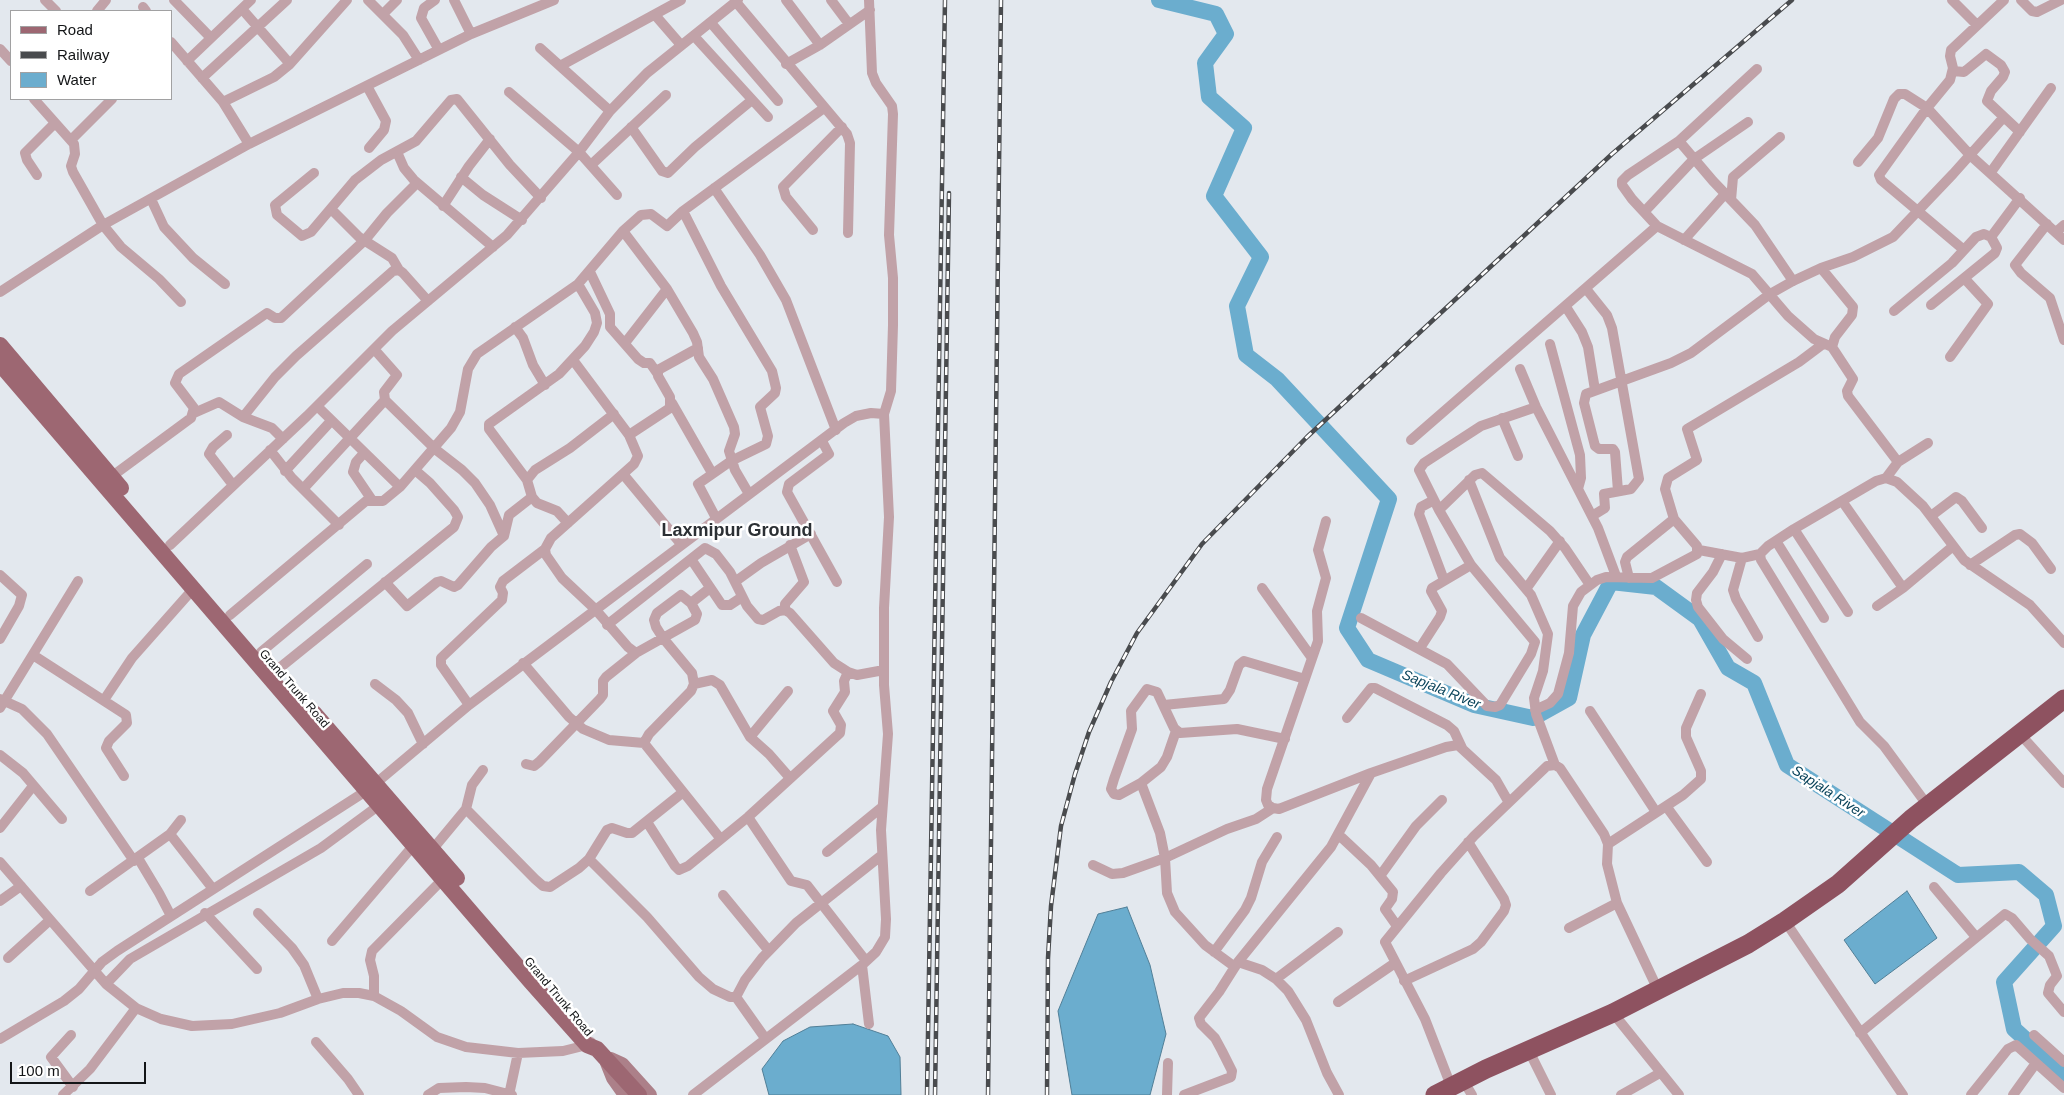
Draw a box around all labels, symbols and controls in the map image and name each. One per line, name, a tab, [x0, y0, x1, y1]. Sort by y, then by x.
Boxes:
legend	[10, 10, 172, 100]
text: Road	[57, 21, 93, 38]
text: Railway	[57, 46, 110, 63]
text: Water	[57, 71, 96, 88]
district label: Laxmipur Ground	[661, 520, 813, 542]
street label: Grand Trunk Road	[256, 647, 332, 731]
water label: Sapjala River	[1399, 667, 1483, 713]
water label: Sapjala River	[1789, 762, 1867, 822]
street label: Grand Trunk Road	[521, 954, 595, 1040]
scale bar	[12, 1052, 149, 1084]
text: 100 m	[18, 1062, 60, 1079]

